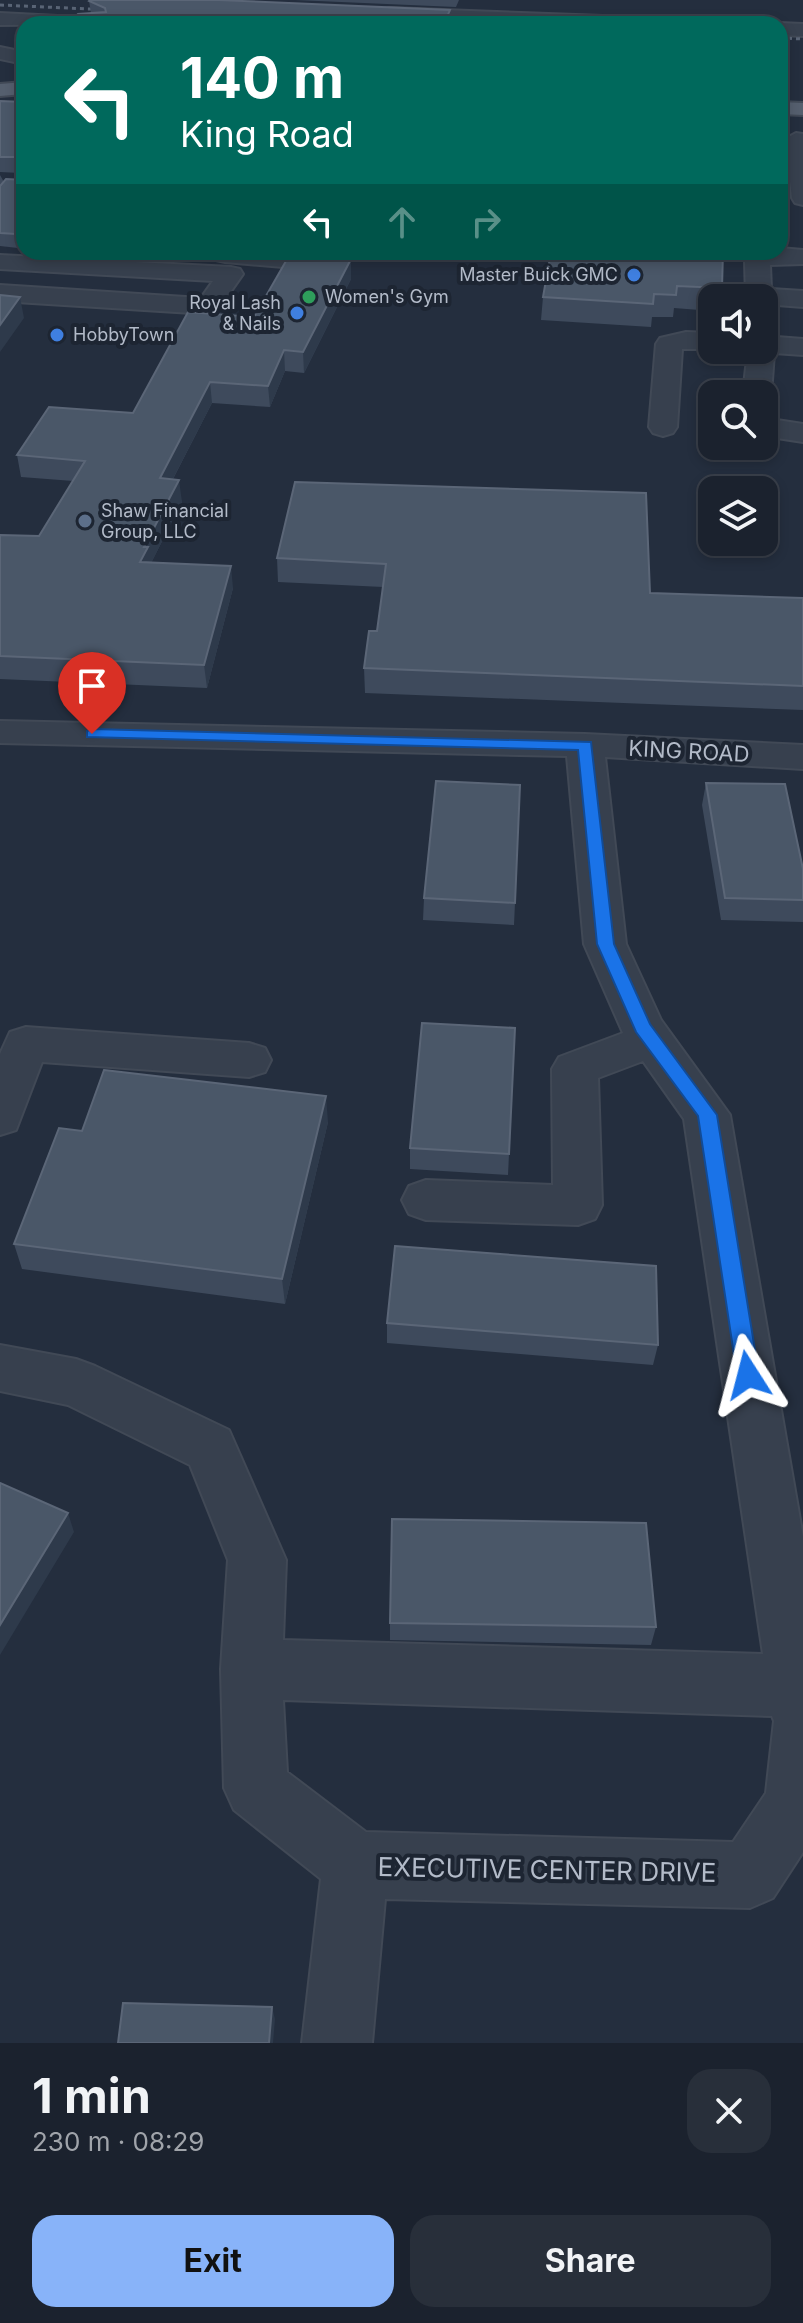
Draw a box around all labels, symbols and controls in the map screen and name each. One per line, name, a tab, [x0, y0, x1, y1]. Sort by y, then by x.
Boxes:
text: 140 m	[180, 44, 344, 112]
icon: left	[48, 48, 152, 152]
text: King Road	[180, 112, 354, 156]
icon: left	[296, 200, 340, 244]
icon: ahead	[380, 200, 424, 244]
icon: right	[464, 200, 508, 244]
place label: Master Buick GMC	[459, 264, 618, 285]
marker: Master Buick GMC	[625, 266, 643, 284]
map controls	[698, 284, 778, 556]
button: sound	[698, 284, 778, 364]
place label: Women's Gym	[325, 286, 449, 307]
marker: Women's Gym	[300, 288, 318, 306]
place label: Royal Lash & Nails	[189, 292, 281, 334]
marker: Royal Lash & Nails	[288, 304, 306, 322]
place label: HobbyTown	[73, 324, 174, 345]
marker: HobbyTown	[48, 326, 66, 344]
button: search	[698, 380, 778, 460]
button: layers	[698, 476, 778, 556]
place label: Shaw Financial Group, LLC	[101, 500, 229, 542]
marker: Shaw Financial Group, LLC	[76, 512, 94, 530]
pin	[58, 652, 126, 734]
icon: arrive	[70, 664, 114, 708]
street label: KING ROAD	[628, 735, 750, 767]
position arrow	[706, 1333, 790, 1417]
street label: EXECUTIVE CENTER DRIVE	[377, 1851, 717, 1888]
text: 1 min	[32, 2066, 151, 2125]
button: close	[687, 2069, 771, 2153]
text: 230 m · 08:29	[32, 2126, 204, 2157]
button: Exit	[32, 2215, 394, 2307]
button: Share	[410, 2215, 771, 2307]

